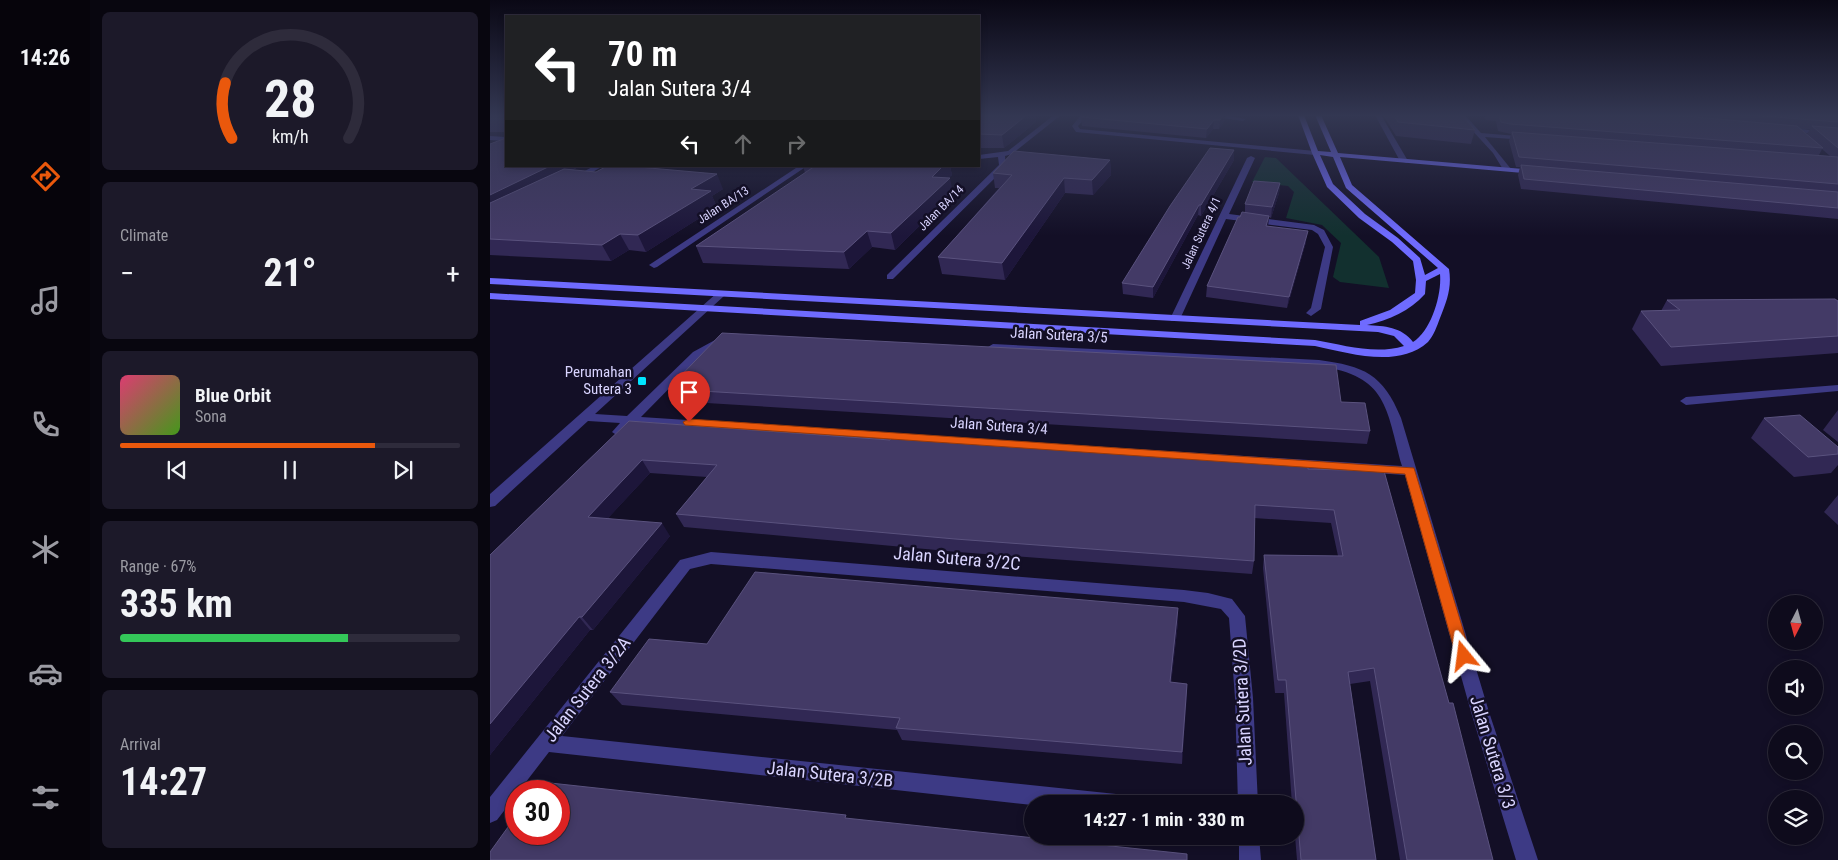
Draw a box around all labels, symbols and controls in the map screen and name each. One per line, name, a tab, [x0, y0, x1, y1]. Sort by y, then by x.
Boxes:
text: 70 m	[608, 34, 677, 75]
icon: left	[525, 35, 590, 100]
text: 14:26	[20, 45, 70, 70]
text: 28	[264, 69, 316, 130]
text: Jalan Sutera 3/4	[608, 76, 751, 101]
text: km/h	[272, 126, 308, 147]
icon: left	[676, 130, 704, 158]
icon: ahead	[729, 130, 757, 158]
icon: right	[782, 130, 810, 158]
icon: directions	[28, 159, 63, 194]
street label: Jalan BA/14	[915, 182, 967, 234]
street label: Jalan BA/13	[695, 183, 751, 227]
street label: Jalan Sutera 4/1	[1178, 195, 1224, 271]
text: Climate	[120, 226, 168, 245]
text: 21°	[263, 251, 317, 295]
text: −	[120, 257, 134, 290]
text: +	[446, 257, 460, 290]
icon: music	[28, 283, 63, 318]
street label: Jalan Sutera 3/5	[1010, 323, 1108, 347]
place label: Perumahan Sutera 3	[565, 363, 632, 398]
pin	[668, 371, 710, 422]
marker: Perumahan Sutera 3	[636, 375, 648, 387]
icon: arrive	[675, 378, 703, 406]
text: Blue Orbit	[195, 384, 271, 407]
icon: phone	[28, 407, 63, 442]
text: Sona	[195, 407, 227, 426]
street label: Jalan Sutera 3/4	[950, 414, 1048, 438]
icon: previous	[163, 456, 191, 484]
icon: pause	[276, 456, 304, 484]
icon: next	[389, 456, 417, 484]
icon: climate	[28, 532, 63, 567]
street label: Jalan Sutera 3/2C	[893, 542, 1021, 574]
text: Range · 67%	[120, 557, 196, 576]
text: 335 km	[120, 582, 233, 626]
north arrow	[1768, 595, 1822, 650]
map controls	[1768, 595, 1823, 845]
position arrow	[1437, 629, 1489, 681]
street label: Jalan Sutera 3/2A	[539, 632, 635, 746]
street label: Jalan Sutera 3/2D	[1228, 638, 1256, 766]
icon: car	[28, 656, 63, 691]
button: sound	[1768, 660, 1823, 715]
street label: Jalan Sutera 3/3	[1466, 693, 1520, 811]
button: search	[1768, 725, 1823, 780]
text: Arrival	[120, 735, 161, 754]
street label: Jalan Sutera 3/2B	[766, 757, 894, 791]
text: 14:27	[120, 760, 207, 804]
icon: filters	[28, 780, 63, 815]
speed limit sign: 30	[505, 780, 570, 845]
button: layers	[1768, 790, 1823, 845]
text: 14:27 · 1 min · 330 m	[1083, 808, 1245, 831]

